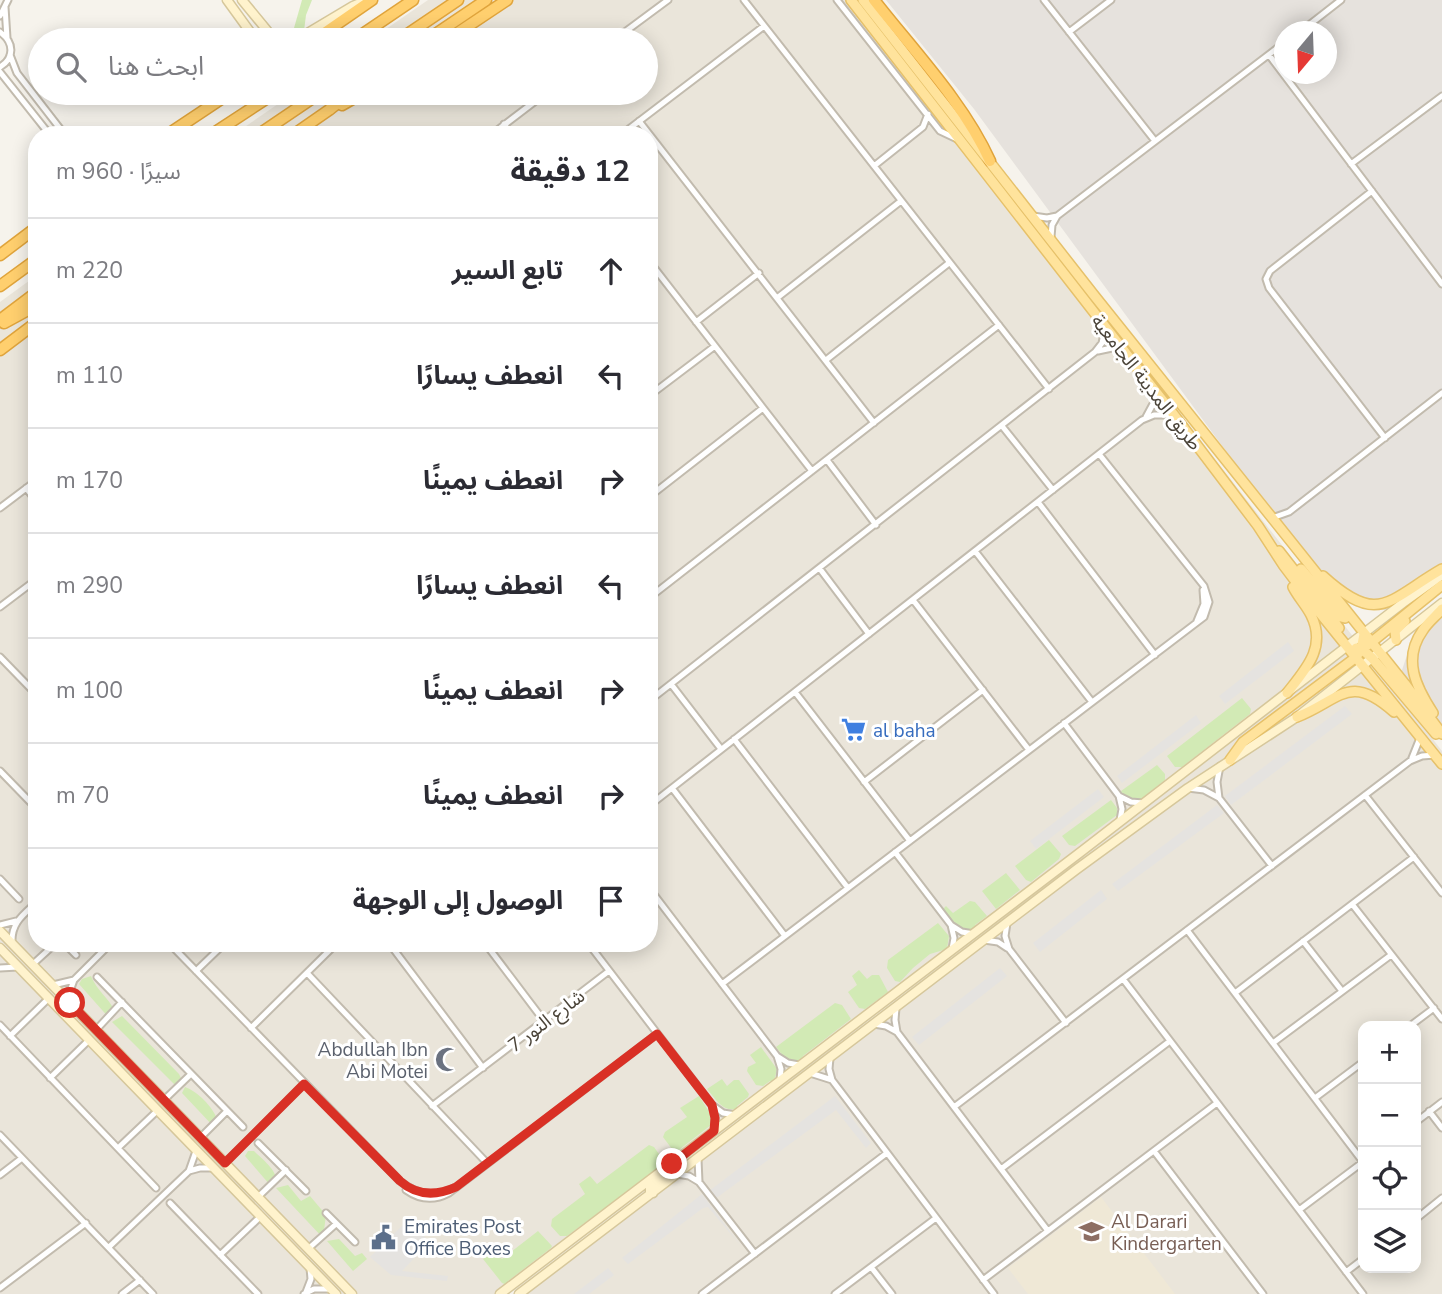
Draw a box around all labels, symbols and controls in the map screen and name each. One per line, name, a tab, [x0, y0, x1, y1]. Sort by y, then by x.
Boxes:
north arrow	[1274, 21, 1337, 84]
search box	[28, 28, 658, 105]
icon: search	[52, 48, 90, 86]
text: ابحث هنا	[108, 49, 204, 84]
text: 12 دقيقة	[510, 151, 630, 192]
text: سيرًا · 960 m	[56, 156, 181, 187]
icon: ahead	[592, 252, 630, 290]
text: تابع السير	[452, 253, 563, 288]
text: 220 m	[56, 255, 123, 286]
street label: طريق المدينة الجامعية	[1085, 309, 1208, 456]
icon: left	[592, 357, 630, 395]
text: انعطف يسارًا	[416, 358, 563, 393]
text: 110 m	[56, 360, 123, 391]
icon: right	[592, 462, 630, 500]
text: انعطف يمينًا	[423, 463, 563, 498]
text: 170 m	[56, 465, 123, 496]
icon: left	[592, 567, 630, 605]
text: انعطف يسارًا	[416, 568, 563, 603]
text: 290 m	[56, 570, 123, 601]
icon: right	[592, 672, 630, 710]
text: انعطف يمينًا	[423, 673, 563, 708]
text: 100 m	[56, 675, 123, 706]
supermarket icon: al baha	[839, 716, 867, 744]
place label: al baha	[873, 718, 936, 744]
icon: right	[592, 777, 630, 815]
text: انعطف يمينًا	[423, 778, 563, 813]
text: 70 m	[56, 780, 109, 811]
icon: arrive	[592, 882, 630, 920]
text: الوصول إلى الوجهة	[353, 883, 563, 918]
street label: شارع النور 7	[503, 983, 590, 1058]
route start	[54, 987, 85, 1018]
map controls	[1358, 1021, 1421, 1273]
button: +	[1358, 1021, 1421, 1084]
place label: Abdullah Ibn Abi Motei	[318, 1037, 428, 1085]
mosque icon: Abdullah Ibn Abi Motei	[434, 1046, 462, 1074]
button: −	[1358, 1084, 1421, 1147]
button: locate	[1358, 1147, 1421, 1210]
route end	[656, 1148, 687, 1179]
place label: Al Darari Kindergarten	[1111, 1209, 1222, 1257]
button: layers	[1358, 1210, 1421, 1273]
place label: Emirates Post Office Boxes	[404, 1214, 521, 1262]
school or university icon: Al Darari Kindergarten	[1077, 1218, 1105, 1246]
public building icon: Emirates Post Office Boxes	[370, 1223, 398, 1251]

